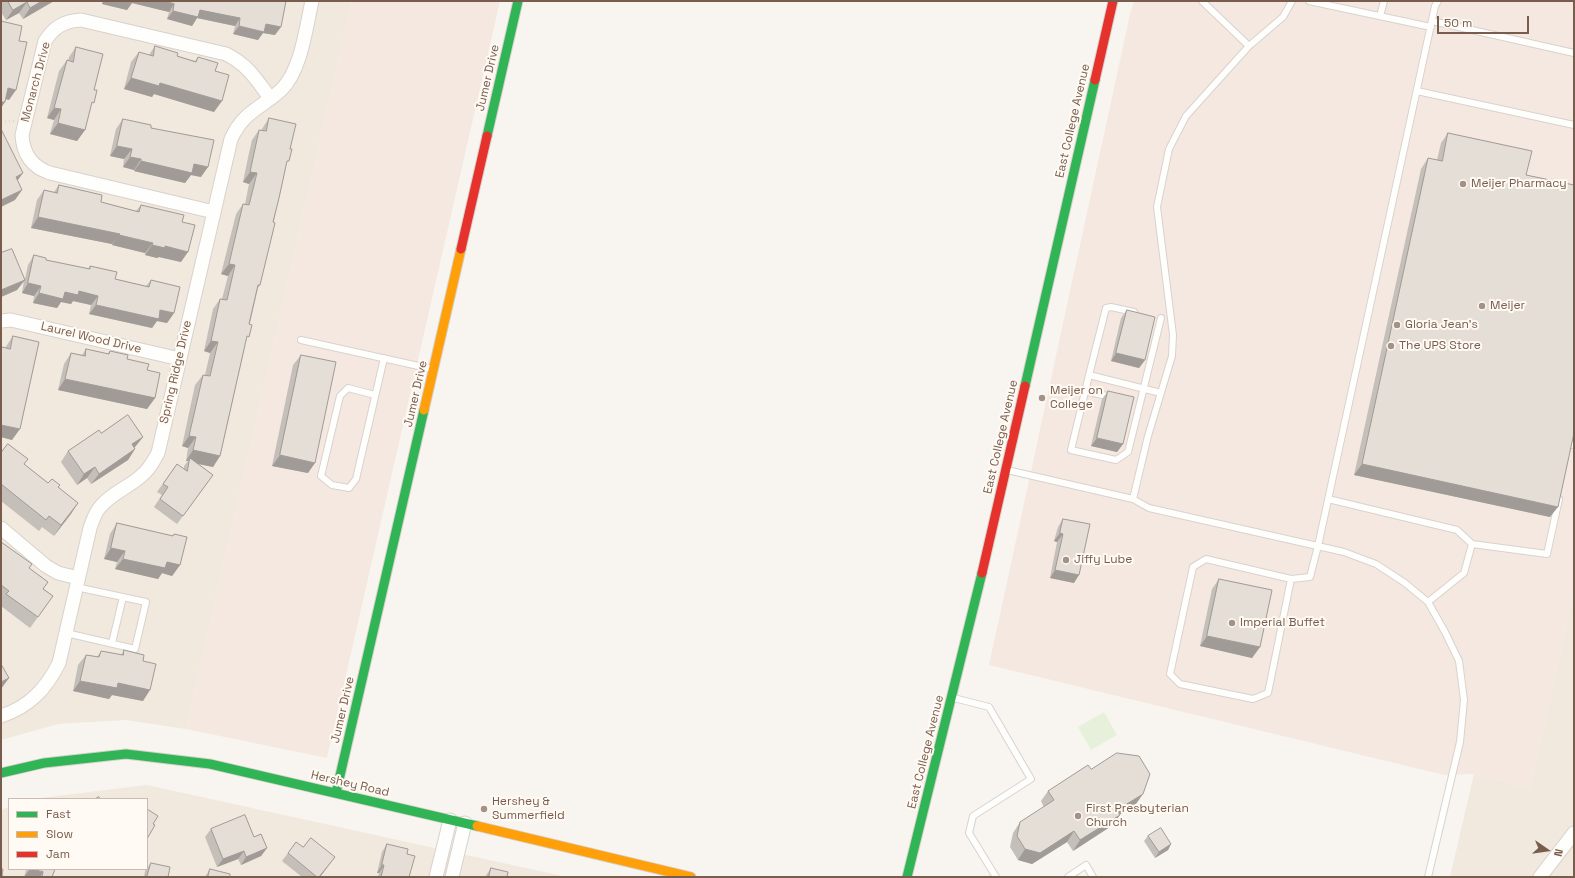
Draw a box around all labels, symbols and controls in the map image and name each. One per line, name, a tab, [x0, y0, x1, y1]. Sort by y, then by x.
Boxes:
scale bar	[1439, 8, 1531, 34]
text: 50 m	[1444, 15, 1472, 31]
street label: Monarch Drive	[18, 40, 54, 124]
street label: Jumer Drive	[473, 43, 503, 113]
street label: East College Avenue	[1053, 62, 1093, 180]
place label: Meijer Pharmacy	[1471, 177, 1567, 191]
marker: Meijer Pharmacy	[1458, 179, 1468, 189]
place label: Meijer	[1490, 299, 1525, 313]
marker: Meijer	[1477, 301, 1487, 311]
place label: Gloria Jean's	[1405, 318, 1478, 332]
street label: Laurel Wood Drive	[39, 319, 143, 357]
street label: Spring Ridge Drive	[157, 319, 195, 425]
marker: Gloria Jean's	[1392, 320, 1402, 330]
place label: The UPS Store	[1399, 339, 1481, 353]
marker: The UPS Store	[1386, 341, 1396, 351]
street label: Jumer Drive	[401, 359, 431, 429]
street label: East College Avenue	[981, 378, 1021, 496]
place label: Meijer on College	[1050, 384, 1103, 412]
marker: Meijer on College	[1037, 393, 1047, 403]
place label: Jiffy Lube	[1074, 553, 1132, 567]
marker: Jiffy Lube	[1061, 555, 1071, 565]
place label: Imperial Buffet	[1240, 616, 1325, 630]
marker: Imperial Buffet	[1227, 618, 1237, 628]
street label: Jumer Drive	[328, 675, 358, 745]
street label: East College Avenue	[905, 694, 947, 810]
street label: Hershey Road	[309, 768, 391, 800]
place label: Hershey & Summerfield	[492, 795, 565, 823]
legend	[8, 798, 148, 870]
place label: First Presbyterian Church	[1086, 802, 1189, 830]
marker: Hershey & Summerfield	[479, 804, 489, 814]
text: Fast	[46, 806, 71, 822]
marker: First Presbyterian Church	[1073, 811, 1083, 821]
text: Slow	[46, 826, 73, 842]
north arrow	[1527, 830, 1567, 870]
text: Jam	[46, 846, 70, 862]
text: N	[1551, 848, 1566, 858]

